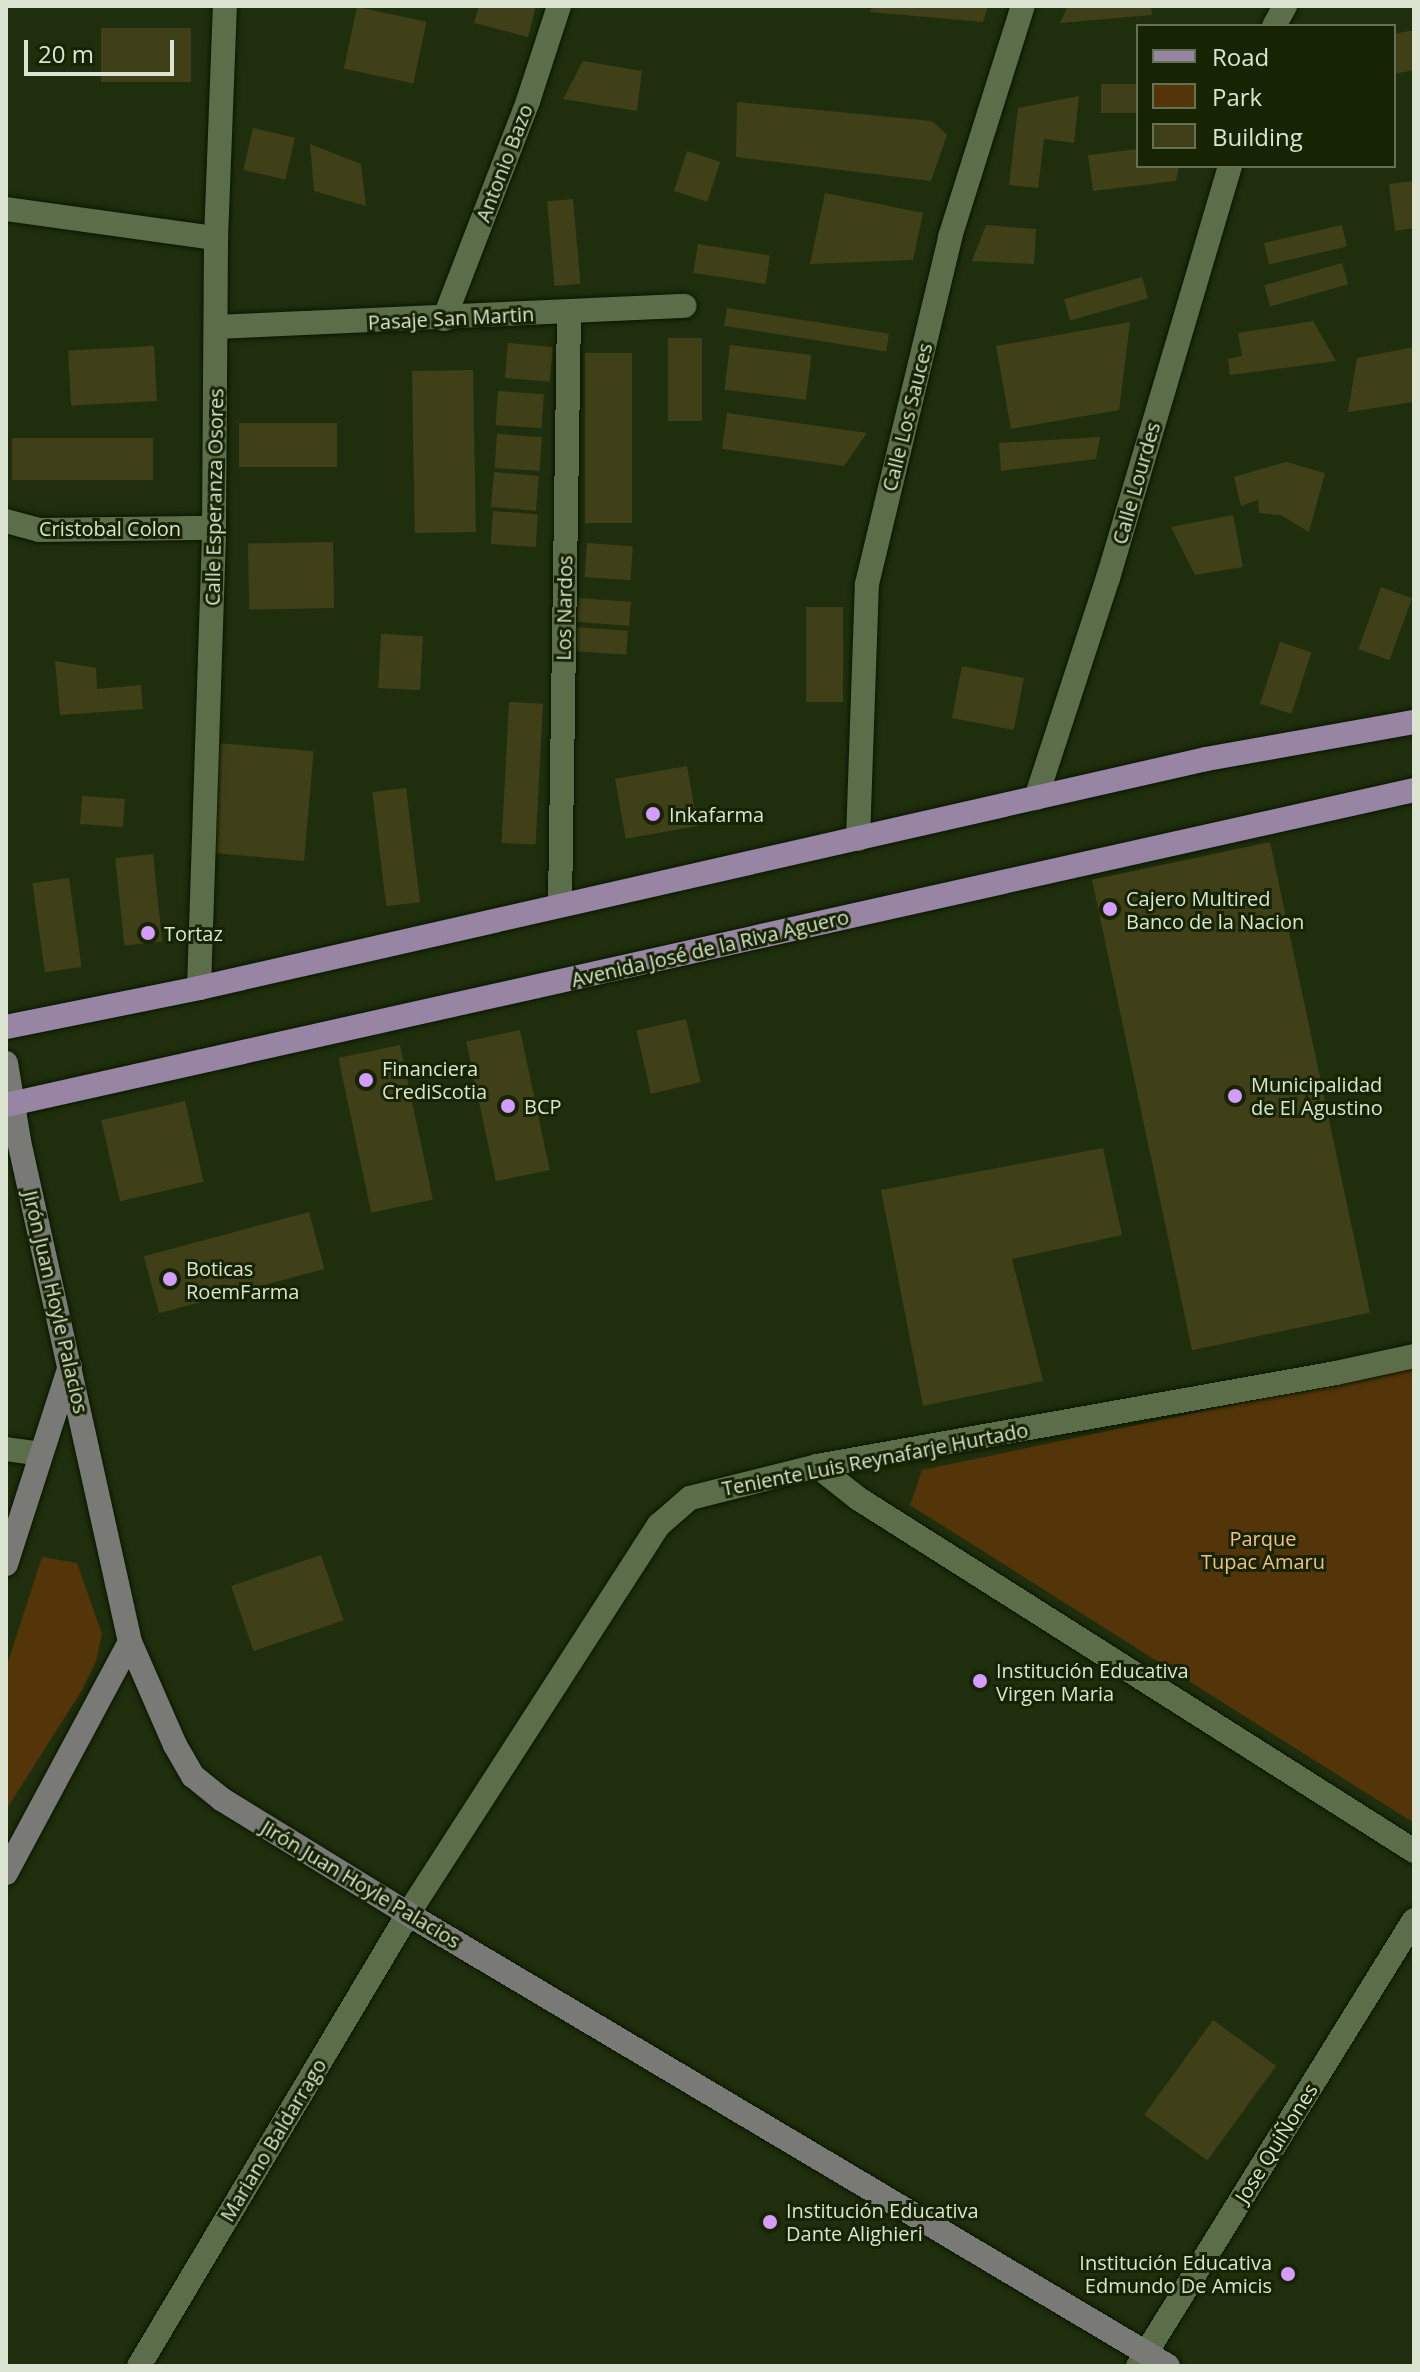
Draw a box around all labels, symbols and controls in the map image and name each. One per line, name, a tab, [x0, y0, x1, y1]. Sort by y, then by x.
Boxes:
scale bar	[28, 24, 178, 74]
legend	[1136, 24, 1396, 168]
text: 20 m	[38, 37, 94, 70]
text: Road	[1212, 40, 1269, 73]
text: Park	[1212, 80, 1262, 113]
street label: Antonio Bazo	[471, 101, 537, 225]
text: Building	[1212, 120, 1303, 153]
street label: Pasaje San Martin	[367, 302, 535, 334]
street label: Calle Los Sauces	[877, 340, 937, 494]
street label: Calle Esperanza Osores	[200, 388, 228, 606]
street label: Calle Lourdes	[1107, 419, 1165, 547]
street label: Cristobal Colon	[39, 516, 181, 540]
street label: Los Nardos	[551, 555, 577, 661]
place label: Inkafarma	[669, 802, 764, 826]
marker: Inkafarma	[644, 805, 662, 823]
place label: Cajero Multired Banco de la Nacion	[1126, 886, 1304, 933]
marker: Cajero Multired Banco de la Nacion	[1101, 900, 1119, 918]
street label: Avenida José de la Riva Aguero	[569, 904, 851, 992]
place label: Tortaz	[164, 921, 223, 945]
marker: Tortaz	[139, 924, 157, 942]
place label: Financiera CrediScotia	[382, 1056, 487, 1103]
marker: Financiera CrediScotia	[357, 1071, 375, 1089]
place label: Municipalidad de El Agustino	[1251, 1072, 1383, 1119]
marker: Municipalidad de El Agustino	[1226, 1087, 1244, 1105]
place label: BCP	[524, 1094, 562, 1118]
marker: BCP	[499, 1097, 517, 1115]
street label: Jirón Juan Hoyle Palacios	[19, 1188, 93, 1416]
place label: Boticas RoemFarma	[186, 1256, 299, 1303]
marker: Boticas RoemFarma	[161, 1270, 179, 1288]
street label: Teniente Luis Reynafarje Hurtado	[720, 1418, 1030, 1500]
park label: Parque Tupac Amaru	[1201, 1527, 1325, 1574]
place label: Institución Educativa Virgen Maria	[996, 1658, 1189, 1705]
marker: Institución Educativa Virgen Maria	[971, 1672, 989, 1690]
street label: Jirón Juan Hoyle Palacios	[257, 1815, 465, 1953]
street label: Mariano Baldarrago	[215, 2054, 331, 2226]
street label: Jose QuiÑones	[1230, 2079, 1322, 2207]
place label: Institución Educativa Dante Alighieri	[786, 2198, 979, 2245]
marker: Institución Educativa Dante Alighieri	[761, 2213, 779, 2231]
place label: Institución Educativa Edmundo De Amicis	[1079, 2250, 1272, 2297]
marker: Institución Educativa Edmundo De Amicis	[1279, 2265, 1297, 2283]

